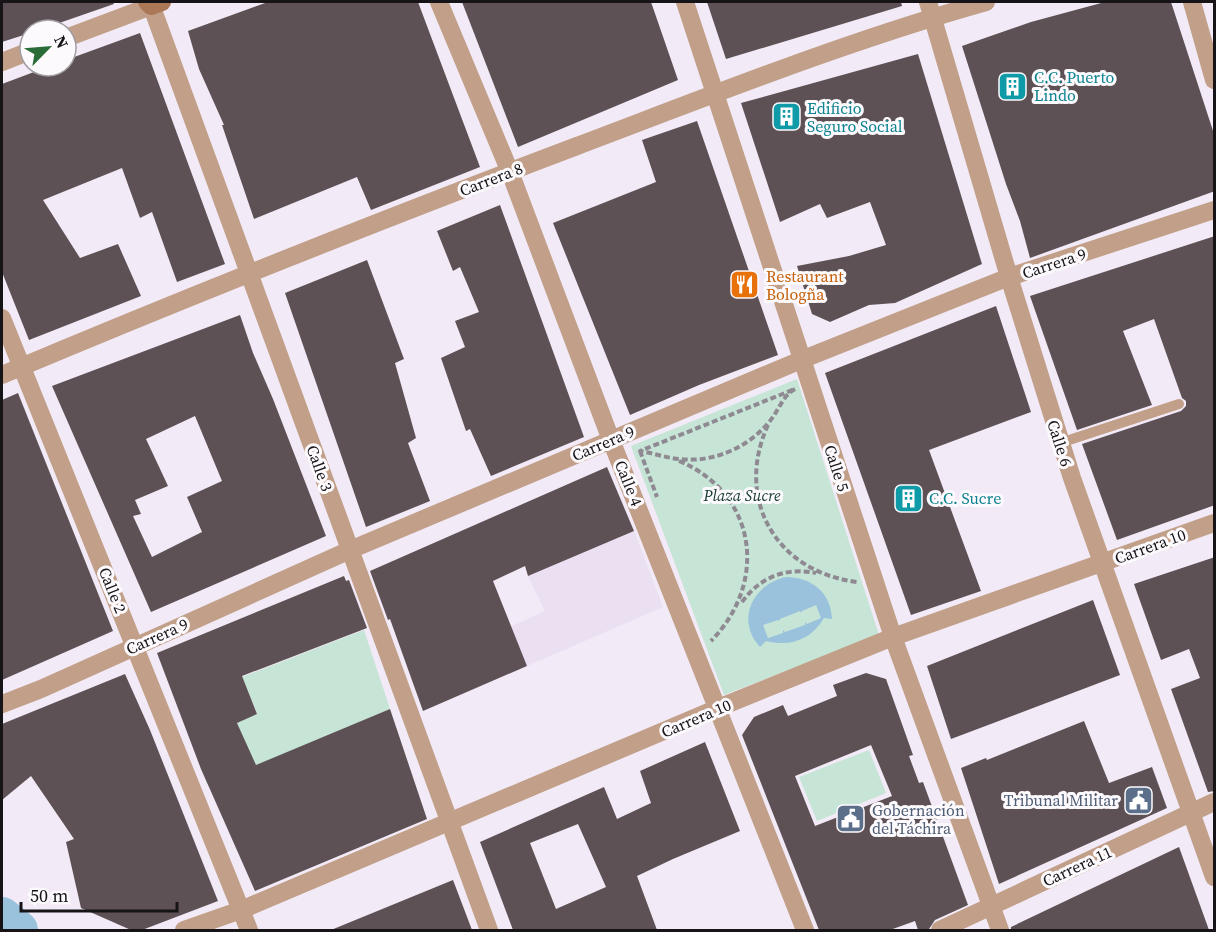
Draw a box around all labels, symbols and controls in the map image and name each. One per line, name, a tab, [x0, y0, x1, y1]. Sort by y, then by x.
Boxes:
north arrow	[18, 18, 78, 78]
text: N	[49, 32, 74, 52]
place label: C.C. Puerto Lindo	[1034, 66, 1115, 106]
building icon: C.C. Puerto Lindo	[997, 70, 1029, 102]
place label: Edificio Seguro Social	[807, 97, 903, 137]
building icon: Edificio Seguro Social	[770, 101, 802, 133]
street label: Carrera 8	[456, 157, 526, 201]
street label: Carrera 9	[1019, 242, 1089, 284]
place label: Restaurant Bologña	[766, 265, 844, 305]
restaurant icon: Restaurant Bologña	[729, 269, 761, 301]
street label: Calle 6	[1042, 417, 1078, 469]
street label: Carrera 9	[568, 420, 638, 466]
street label: Calle 3	[302, 442, 338, 494]
street label: Calle 5	[819, 442, 855, 494]
street label: Calle 4	[610, 457, 648, 509]
building icon: C.C. Sucre	[892, 482, 924, 514]
park label: Plaza Sucre	[702, 484, 781, 506]
place label: C.C. Sucre	[929, 487, 1001, 509]
street label: Carrera 10	[1111, 523, 1189, 569]
street label: Calle 2	[94, 564, 132, 616]
street label: Carrera 9	[122, 612, 192, 660]
street label: Carrera 10	[658, 693, 734, 743]
public building icon: Tribunal Militar	[1123, 784, 1155, 816]
place label: Tribunal Militar	[1004, 789, 1118, 811]
place label: Gobernación del Táchira	[872, 799, 965, 839]
public building icon: Gobernación del Táchira	[835, 803, 867, 835]
street label: Carrera 11	[1039, 840, 1115, 892]
scale bar	[21, 875, 177, 913]
text: 50 m	[30, 883, 68, 908]

